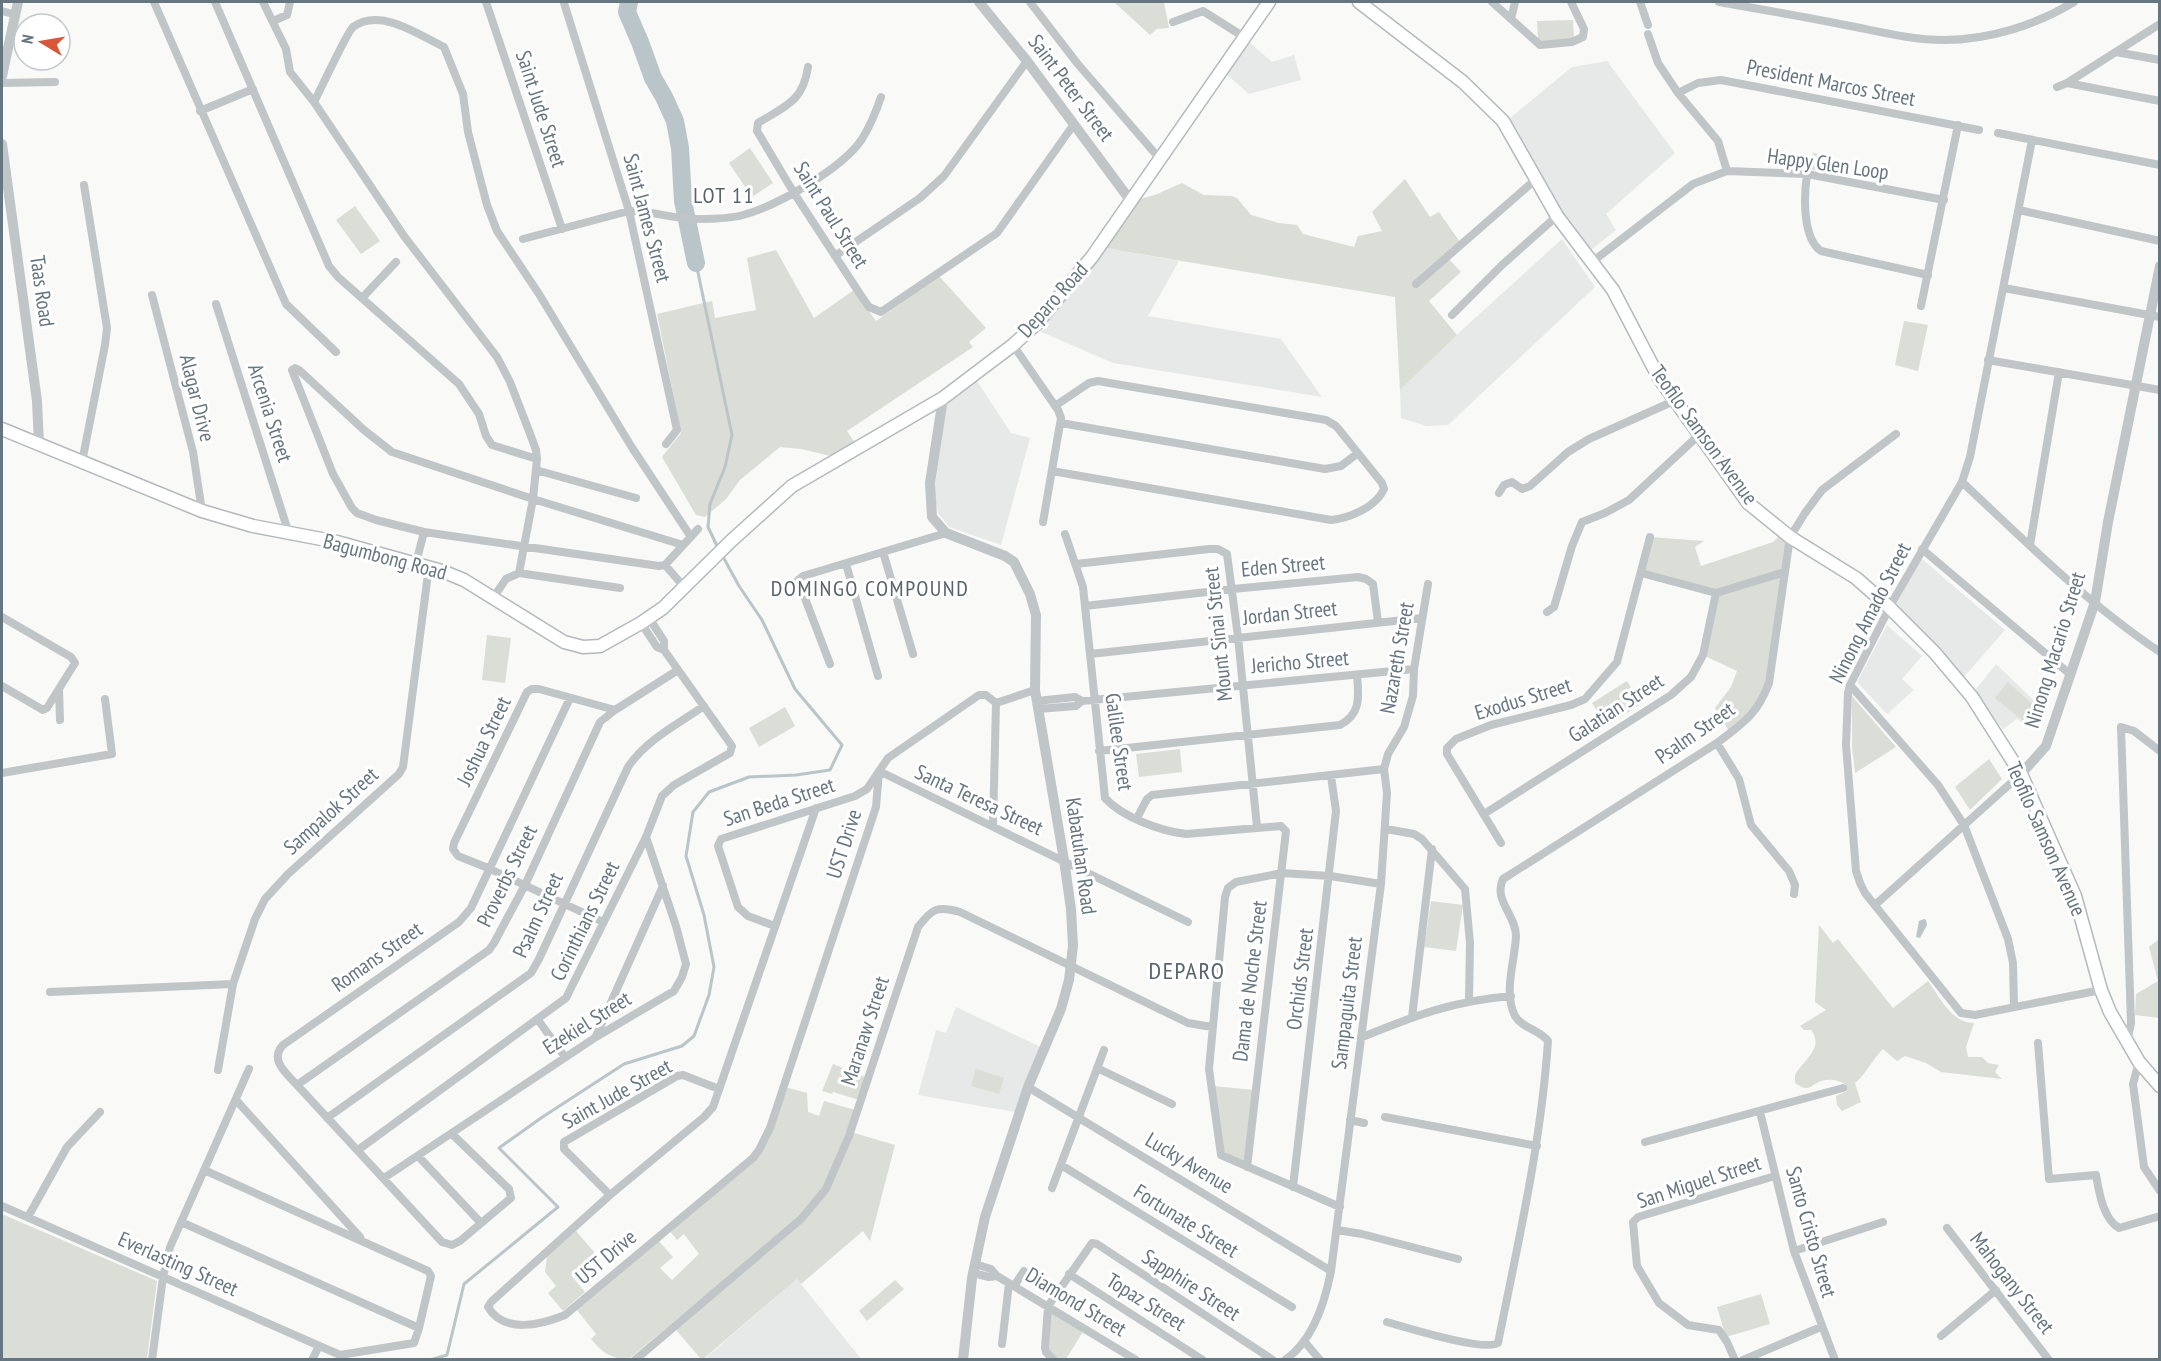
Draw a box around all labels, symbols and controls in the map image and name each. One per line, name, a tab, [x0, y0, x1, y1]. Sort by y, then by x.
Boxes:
north arrow	[12, 12, 72, 72]
street label: Saint Peter Street	[1022, 29, 1120, 147]
text: N	[17, 33, 38, 45]
street label: Saint Jude Street	[510, 47, 573, 171]
street label: President Marcos Street	[1745, 53, 1918, 112]
street label: Happy Glen Loop	[1766, 142, 1890, 185]
street label: Saint James Street	[617, 151, 678, 285]
street label: Saint Paul Street	[788, 156, 875, 273]
district label: LOT 11	[693, 181, 755, 209]
street label: Taas Road	[24, 254, 61, 328]
street label: Deparo Road	[1012, 256, 1094, 343]
street label: Alagar Drive	[174, 351, 221, 444]
street label: Arcenia Street	[242, 360, 299, 466]
street label: Teofilo Samson Avenue	[1645, 360, 1764, 510]
street label: Bagumbong Road	[320, 527, 450, 586]
street label: Ninong Amado Street	[1822, 538, 1917, 688]
street label: Eden Street	[1240, 548, 1326, 583]
street label: Mount Sinai Street	[1197, 565, 1238, 702]
street label: Ninong Macario Street	[2018, 568, 2091, 731]
district label: DOMINGO COMPOUND	[771, 574, 969, 602]
street label: Jordan Street	[1241, 594, 1339, 631]
street label: Nazareth Street	[1373, 600, 1420, 716]
street label: Jericho Street	[1249, 644, 1350, 679]
street label: Galatian Street	[1563, 667, 1669, 748]
street label: Exodus Street	[1471, 671, 1575, 726]
street label: Galilee Street	[1099, 691, 1140, 793]
street label: Joshua Street	[450, 692, 517, 791]
street label: Psalm Street	[1650, 695, 1740, 770]
street label: Santa Teresa Street	[911, 758, 1048, 841]
street label: Teofilo Samson Avenue	[2000, 758, 2093, 920]
street label: Sampalok Street	[278, 761, 384, 860]
street label: San Beda Street	[720, 771, 838, 832]
street label: Kabatuhan Road	[1060, 796, 1103, 916]
street label: UST Drive	[820, 806, 867, 882]
street label: Proverbs Street	[470, 820, 543, 931]
street label: Corinthians Street	[544, 856, 625, 985]
street label: Psalm Street	[506, 868, 569, 962]
street label: Dama de Noche Street	[1226, 899, 1273, 1063]
street label: Romans Street	[326, 915, 427, 998]
street label: Orchids Street	[1280, 926, 1319, 1032]
street label: Sampaguita Street	[1325, 935, 1368, 1071]
district label: DEPARO	[1149, 955, 1225, 986]
street label: Maranaw Street	[834, 973, 895, 1089]
street label: Ezekiel Street	[538, 985, 636, 1060]
street label: Saint Jude Street	[557, 1052, 677, 1135]
street label: Lucky Avenue	[1141, 1126, 1238, 1199]
street label: San Miguel Street	[1633, 1149, 1764, 1214]
street label: Santo Cristo Street	[1780, 1163, 1843, 1301]
street label: Fortunate Street	[1129, 1178, 1244, 1264]
street label: UST Drive	[570, 1223, 642, 1290]
street label: Everlasting Street	[114, 1225, 243, 1302]
street label: Mahogany Street	[1964, 1226, 2061, 1339]
street label: Sapphire Street	[1137, 1243, 1246, 1326]
street label: Diamond Street	[1021, 1261, 1132, 1342]
street label: Topaz Street	[1101, 1267, 1191, 1337]

